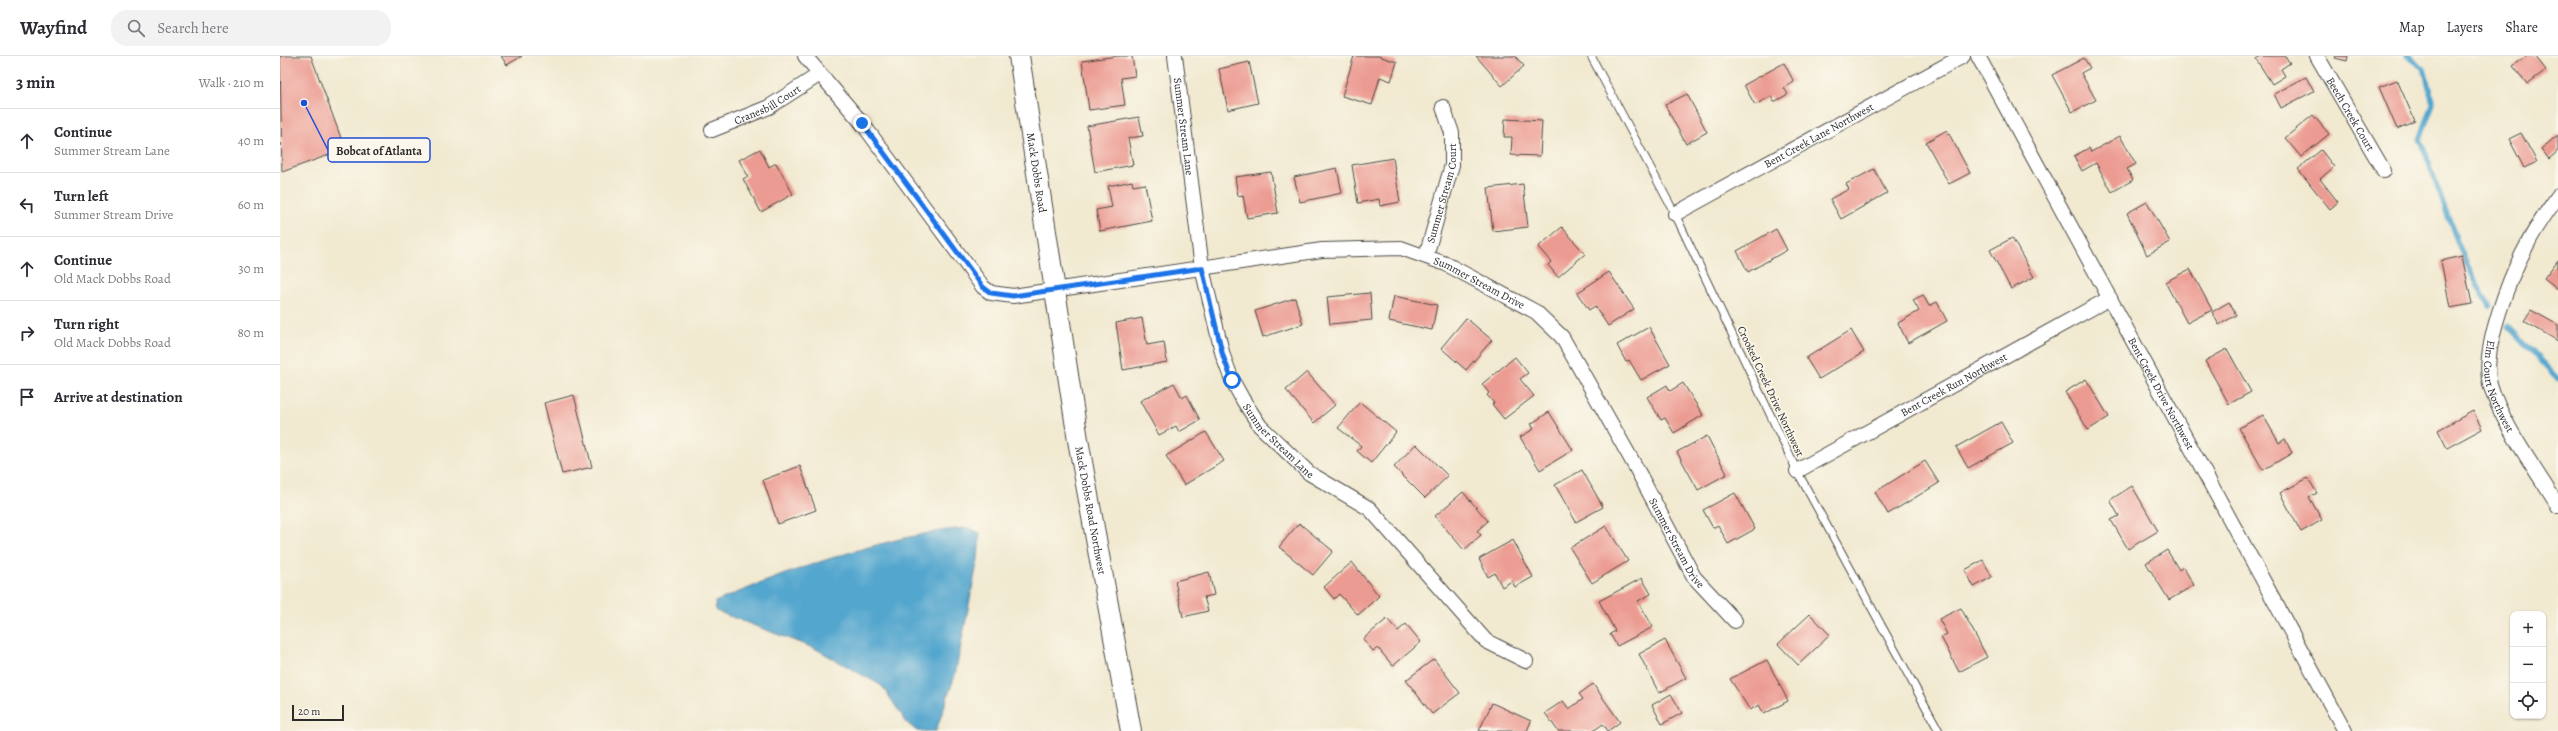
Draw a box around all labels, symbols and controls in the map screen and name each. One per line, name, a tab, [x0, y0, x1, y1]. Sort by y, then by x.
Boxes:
search box	[111, 10, 391, 46]
text: Wayfind	[20, 15, 87, 41]
icon: search	[125, 17, 147, 39]
text: Search here	[157, 18, 229, 38]
text: Map	[2399, 18, 2425, 37]
text: Layers	[2447, 18, 2483, 37]
text: Share	[2505, 18, 2538, 37]
text: 3 min	[16, 71, 55, 94]
text: Walk · 210 m	[199, 74, 264, 91]
street label: Beech Creek Court	[2323, 74, 2378, 154]
street label: Summer Stream Lane	[1170, 77, 1197, 176]
street label: Cranesbill Court	[732, 81, 804, 128]
street label: Bent Creek Lane Northwest	[1762, 99, 1877, 172]
route end	[853, 114, 871, 132]
text: Continue	[54, 122, 112, 142]
icon: ahead	[16, 130, 38, 152]
text: 40 m	[238, 132, 264, 149]
street label: Mack Dobbs Road	[1023, 132, 1050, 214]
callout: Bobcat of Atlanta	[328, 138, 430, 162]
text: Summer Stream Lane	[54, 142, 170, 159]
text: Bobcat of Atlanta	[336, 143, 422, 159]
street label: Summer Stream Court	[1423, 143, 1460, 245]
text: Turn left	[54, 186, 109, 206]
icon: left	[16, 194, 38, 216]
text: 60 m	[238, 196, 264, 213]
text: Summer Stream Drive	[54, 206, 173, 223]
text: Continue	[54, 250, 112, 270]
street label: Summer Stream Drive	[1431, 253, 1527, 313]
icon: ahead	[16, 258, 38, 280]
text: 30 m	[238, 260, 264, 277]
text: Old Mack Dobbs Road	[54, 270, 171, 287]
text: Turn right	[54, 314, 119, 334]
icon: right	[16, 322, 38, 344]
text: 80 m	[237, 324, 264, 341]
street label: Crooked Creek Drive Northwest	[1734, 324, 1808, 459]
text: Old Mack Dobbs Road	[54, 334, 171, 351]
street label: Bent Creek Drive Northwest	[2124, 335, 2198, 453]
street label: Elm Court Northwest	[2480, 339, 2518, 436]
street label: Bent Creek Run Northwest	[1898, 349, 2010, 420]
route start	[1223, 371, 1241, 389]
icon: arrive	[16, 386, 38, 408]
text: Arrive at destination	[54, 387, 183, 407]
street label: Summer Stream Lane	[1239, 401, 1316, 482]
street label: Mack Dobbs Road Northwest	[1071, 445, 1109, 576]
street label: Summer Stream Drive	[1645, 495, 1708, 592]
map controls	[2510, 611, 2546, 719]
button: +	[2510, 611, 2546, 647]
button: −	[2510, 647, 2546, 683]
button: locate	[2510, 683, 2546, 719]
scale bar	[292, 703, 344, 722]
text: 20 m	[298, 704, 320, 719]

